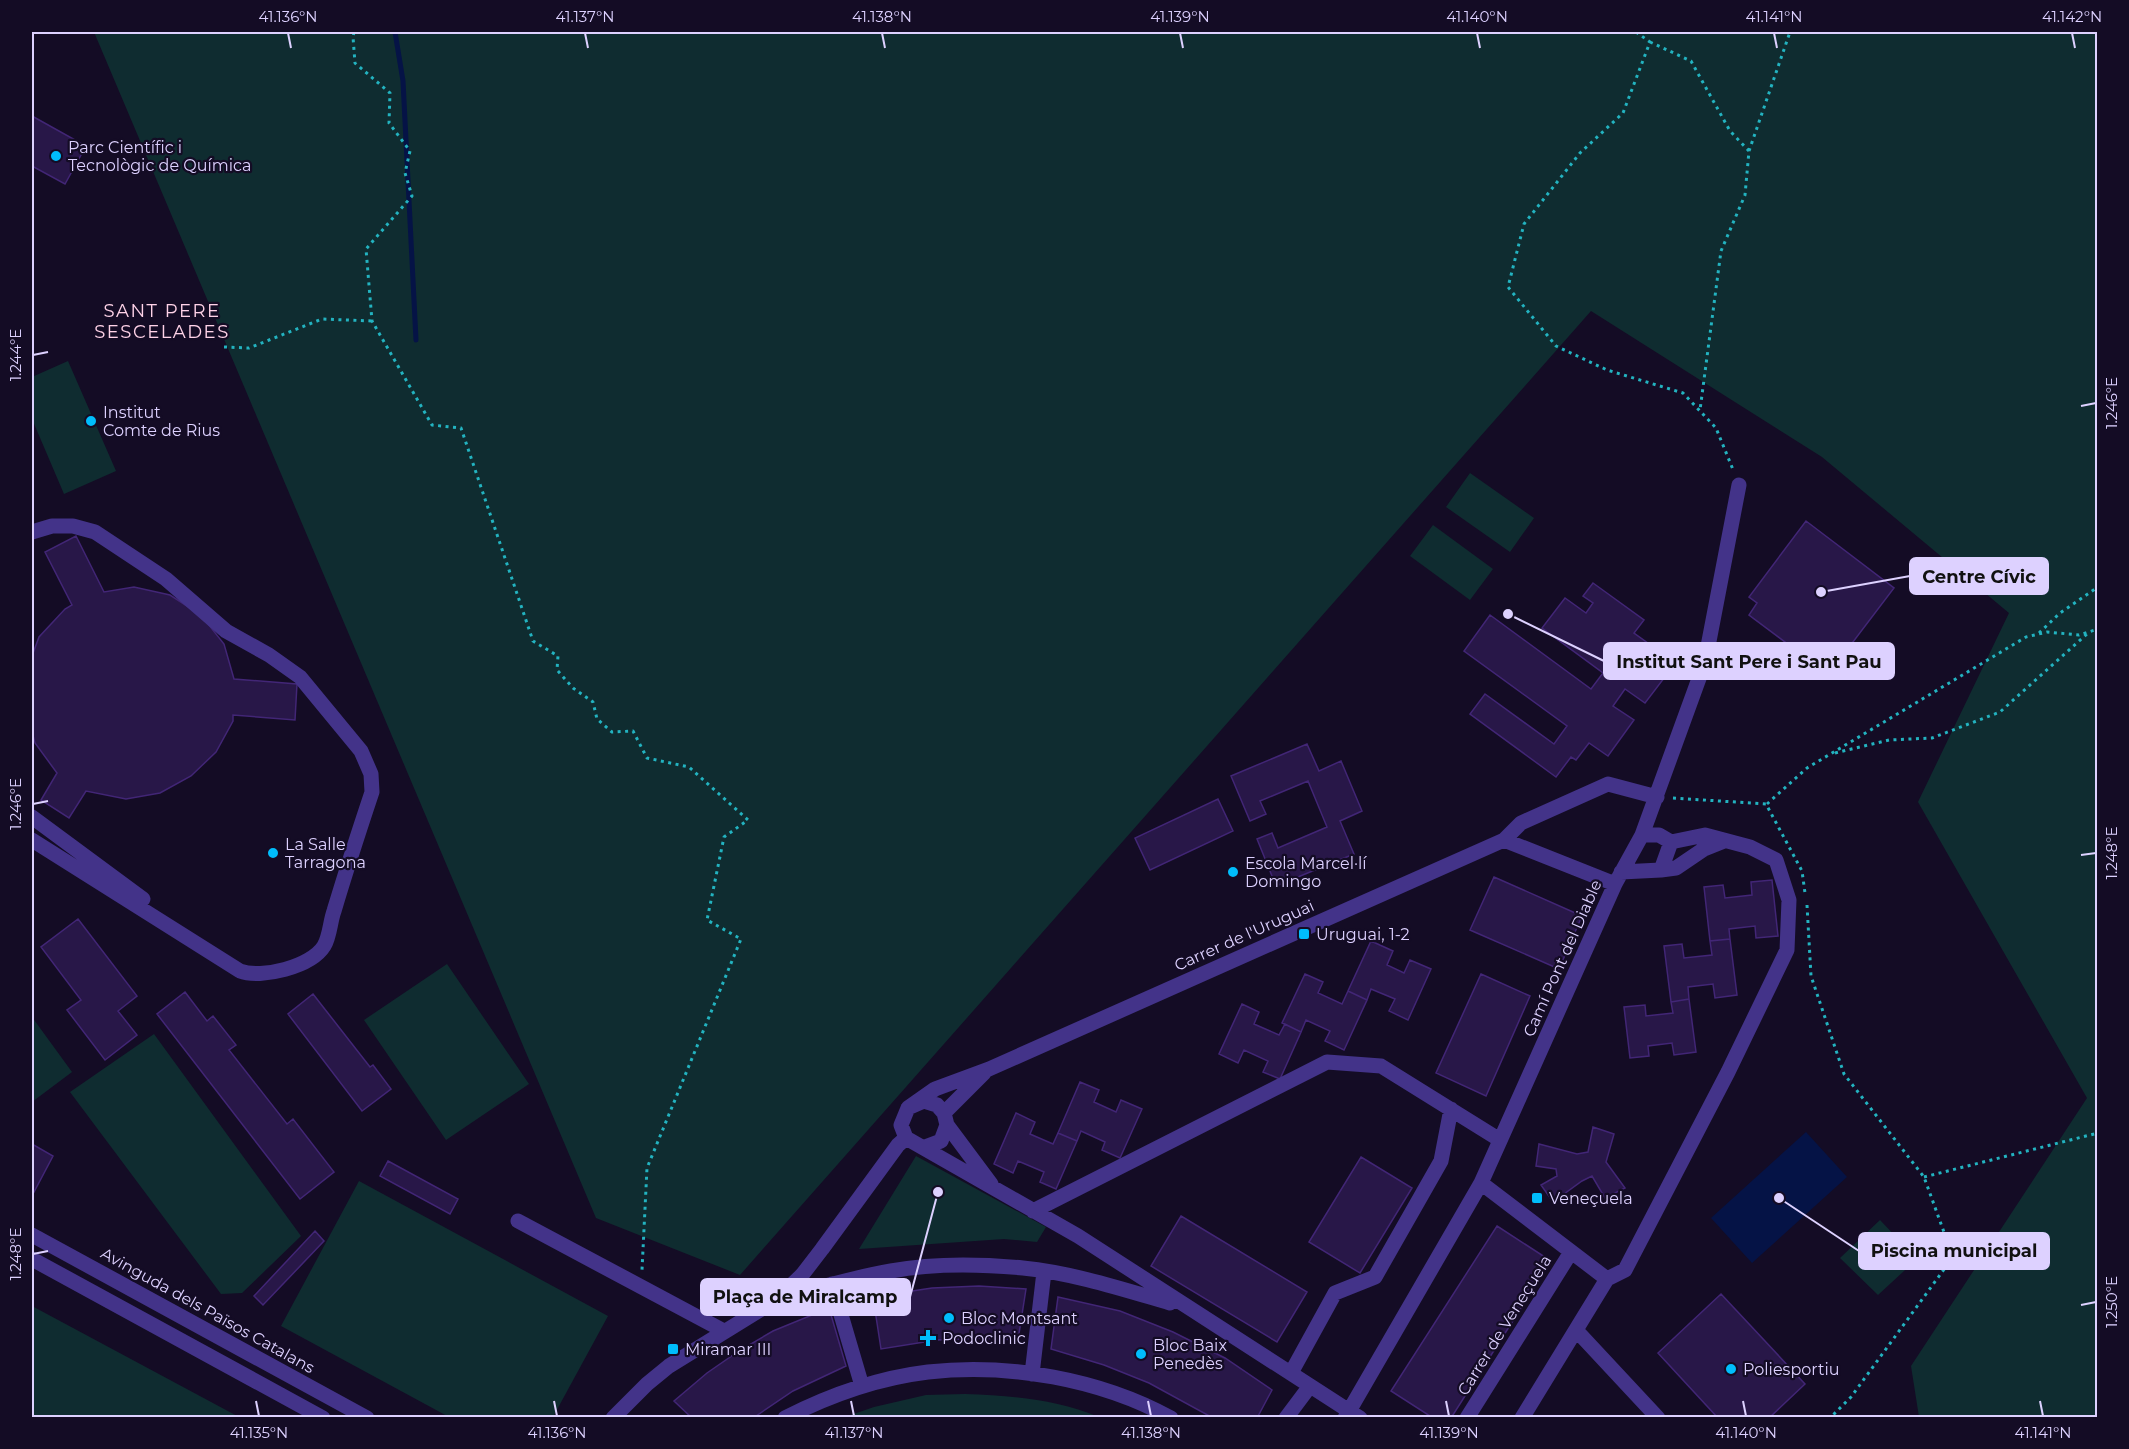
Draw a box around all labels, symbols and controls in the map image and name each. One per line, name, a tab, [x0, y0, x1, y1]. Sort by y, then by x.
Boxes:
text: 41.136°N	[258, 7, 318, 26]
text: 41.137°N	[555, 7, 615, 26]
text: 41.138°N	[852, 7, 912, 26]
text: 41.139°N	[1150, 7, 1210, 26]
text: 41.140°N	[1446, 7, 1508, 26]
text: 41.141°N	[1746, 7, 1802, 26]
text: 41.142°N	[2042, 7, 2102, 26]
place label: Parc Científic i Tecnològic de Química	[68, 138, 252, 175]
marker: Parc Científic i Tecnològic de Química	[49, 149, 63, 163]
district label: SANT PERE SESCELADES	[94, 300, 230, 343]
text: 1.244°E	[6, 329, 25, 381]
text: 1.246°E	[2102, 377, 2121, 429]
place label: Institut Comte de Rius	[103, 403, 220, 440]
marker: Institut Comte de Rius	[84, 414, 98, 428]
callout: Centre Cívic	[1910, 558, 2048, 594]
text: Centre Cívic	[1922, 566, 2036, 588]
callout: Institut Sant Pere i Sant Pau	[1604, 643, 1894, 679]
text: Institut Sant Pere i Sant Pau	[1616, 651, 1882, 673]
text: 1.246°E	[6, 778, 25, 830]
text: 1.248°E	[2102, 827, 2121, 879]
place label: La Salle Tarragona	[285, 835, 366, 872]
marker: La Salle Tarragona	[266, 846, 280, 860]
place label: Escola Marcel·lí Domingo	[1245, 854, 1367, 891]
marker: Escola Marcel·lí Domingo	[1226, 865, 1240, 879]
street label: Camí Pont del Diable	[1519, 877, 1606, 1040]
street label: Carrer de l'Uruguai	[1171, 896, 1317, 975]
place label: Uruguai, 1-2	[1316, 925, 1410, 944]
marker: Uruguai, 1-2	[1297, 927, 1311, 941]
place label: Veneçuela	[1549, 1189, 1633, 1208]
marker: Veneçuela	[1530, 1191, 1544, 1205]
text: 1.248°E	[6, 1228, 25, 1280]
callout: Piscina municipal	[1859, 1233, 2049, 1269]
text: Piscina municipal	[1871, 1240, 2037, 1262]
street label: Avinguda dels Països Catalans	[98, 1244, 318, 1377]
street label: Carrer de Veneçuela	[1454, 1252, 1555, 1399]
text: 1.250°E	[2102, 1276, 2121, 1328]
callout: Plaça de Miralcamp	[701, 1279, 910, 1315]
text: Plaça de Miralcamp	[713, 1286, 897, 1308]
place label: Bloc Montsant	[961, 1309, 1078, 1328]
marker: Bloc Montsant	[942, 1311, 956, 1325]
marker: Podoclinic	[919, 1329, 937, 1347]
place label: Podoclinic	[942, 1329, 1026, 1348]
place label: Bloc Baix Penedès	[1153, 1336, 1227, 1373]
place label: Miramar III	[685, 1340, 771, 1359]
marker: Miramar III	[666, 1342, 680, 1356]
marker: Bloc Baix Penedès	[1134, 1347, 1148, 1361]
place label: Poliesportiu	[1743, 1360, 1839, 1379]
marker: Poliesportiu	[1724, 1362, 1738, 1376]
text: 41.135°N	[230, 1423, 288, 1442]
text: 41.136°N	[527, 1423, 587, 1442]
text: 41.137°N	[824, 1423, 884, 1442]
text: 41.138°N	[1121, 1423, 1181, 1442]
text: 41.139°N	[1419, 1423, 1479, 1442]
text: 41.140°N	[1715, 1423, 1777, 1442]
text: 41.141°N	[2015, 1423, 2071, 1442]

